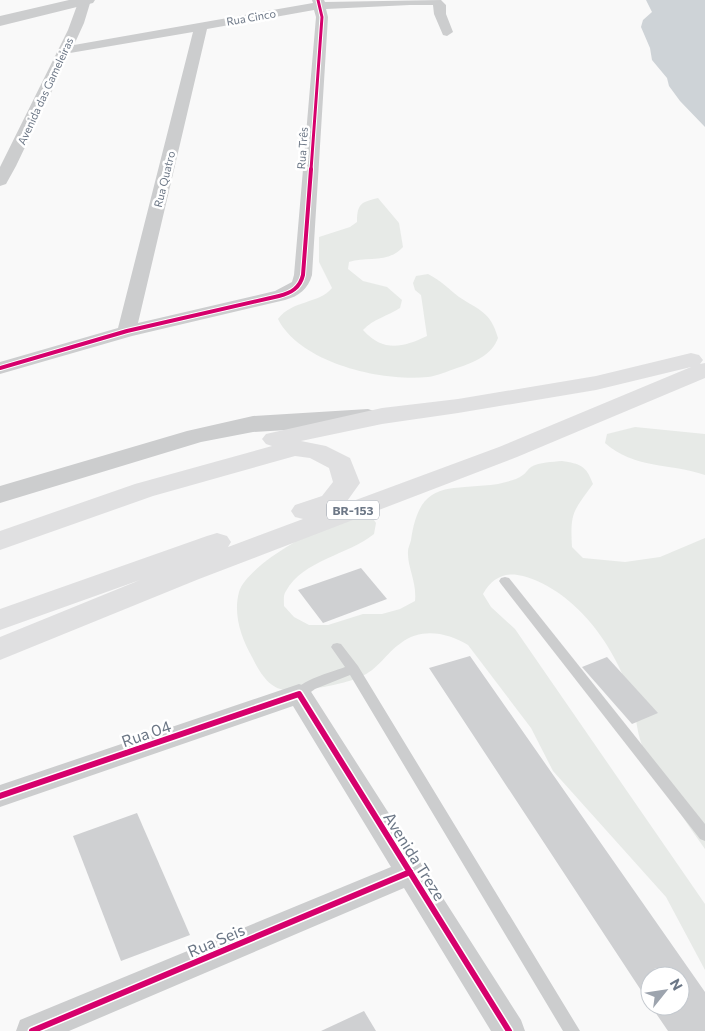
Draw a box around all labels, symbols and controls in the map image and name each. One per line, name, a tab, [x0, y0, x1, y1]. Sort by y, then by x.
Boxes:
street label: Rua Cinco	[225, 6, 277, 28]
street label: Avenida das Gameleiras	[14, 35, 76, 147]
street label: Rua Três	[294, 126, 310, 170]
street label: Rua Quatro	[151, 149, 177, 208]
road number: BR-153	[327, 500, 379, 520]
street label: Rua 04	[119, 716, 174, 750]
street label: Avenida Treze	[380, 808, 450, 904]
street label: Rua Seis	[185, 919, 247, 961]
north arrow	[640, 966, 690, 1016]
text: N	[667, 975, 687, 993]

